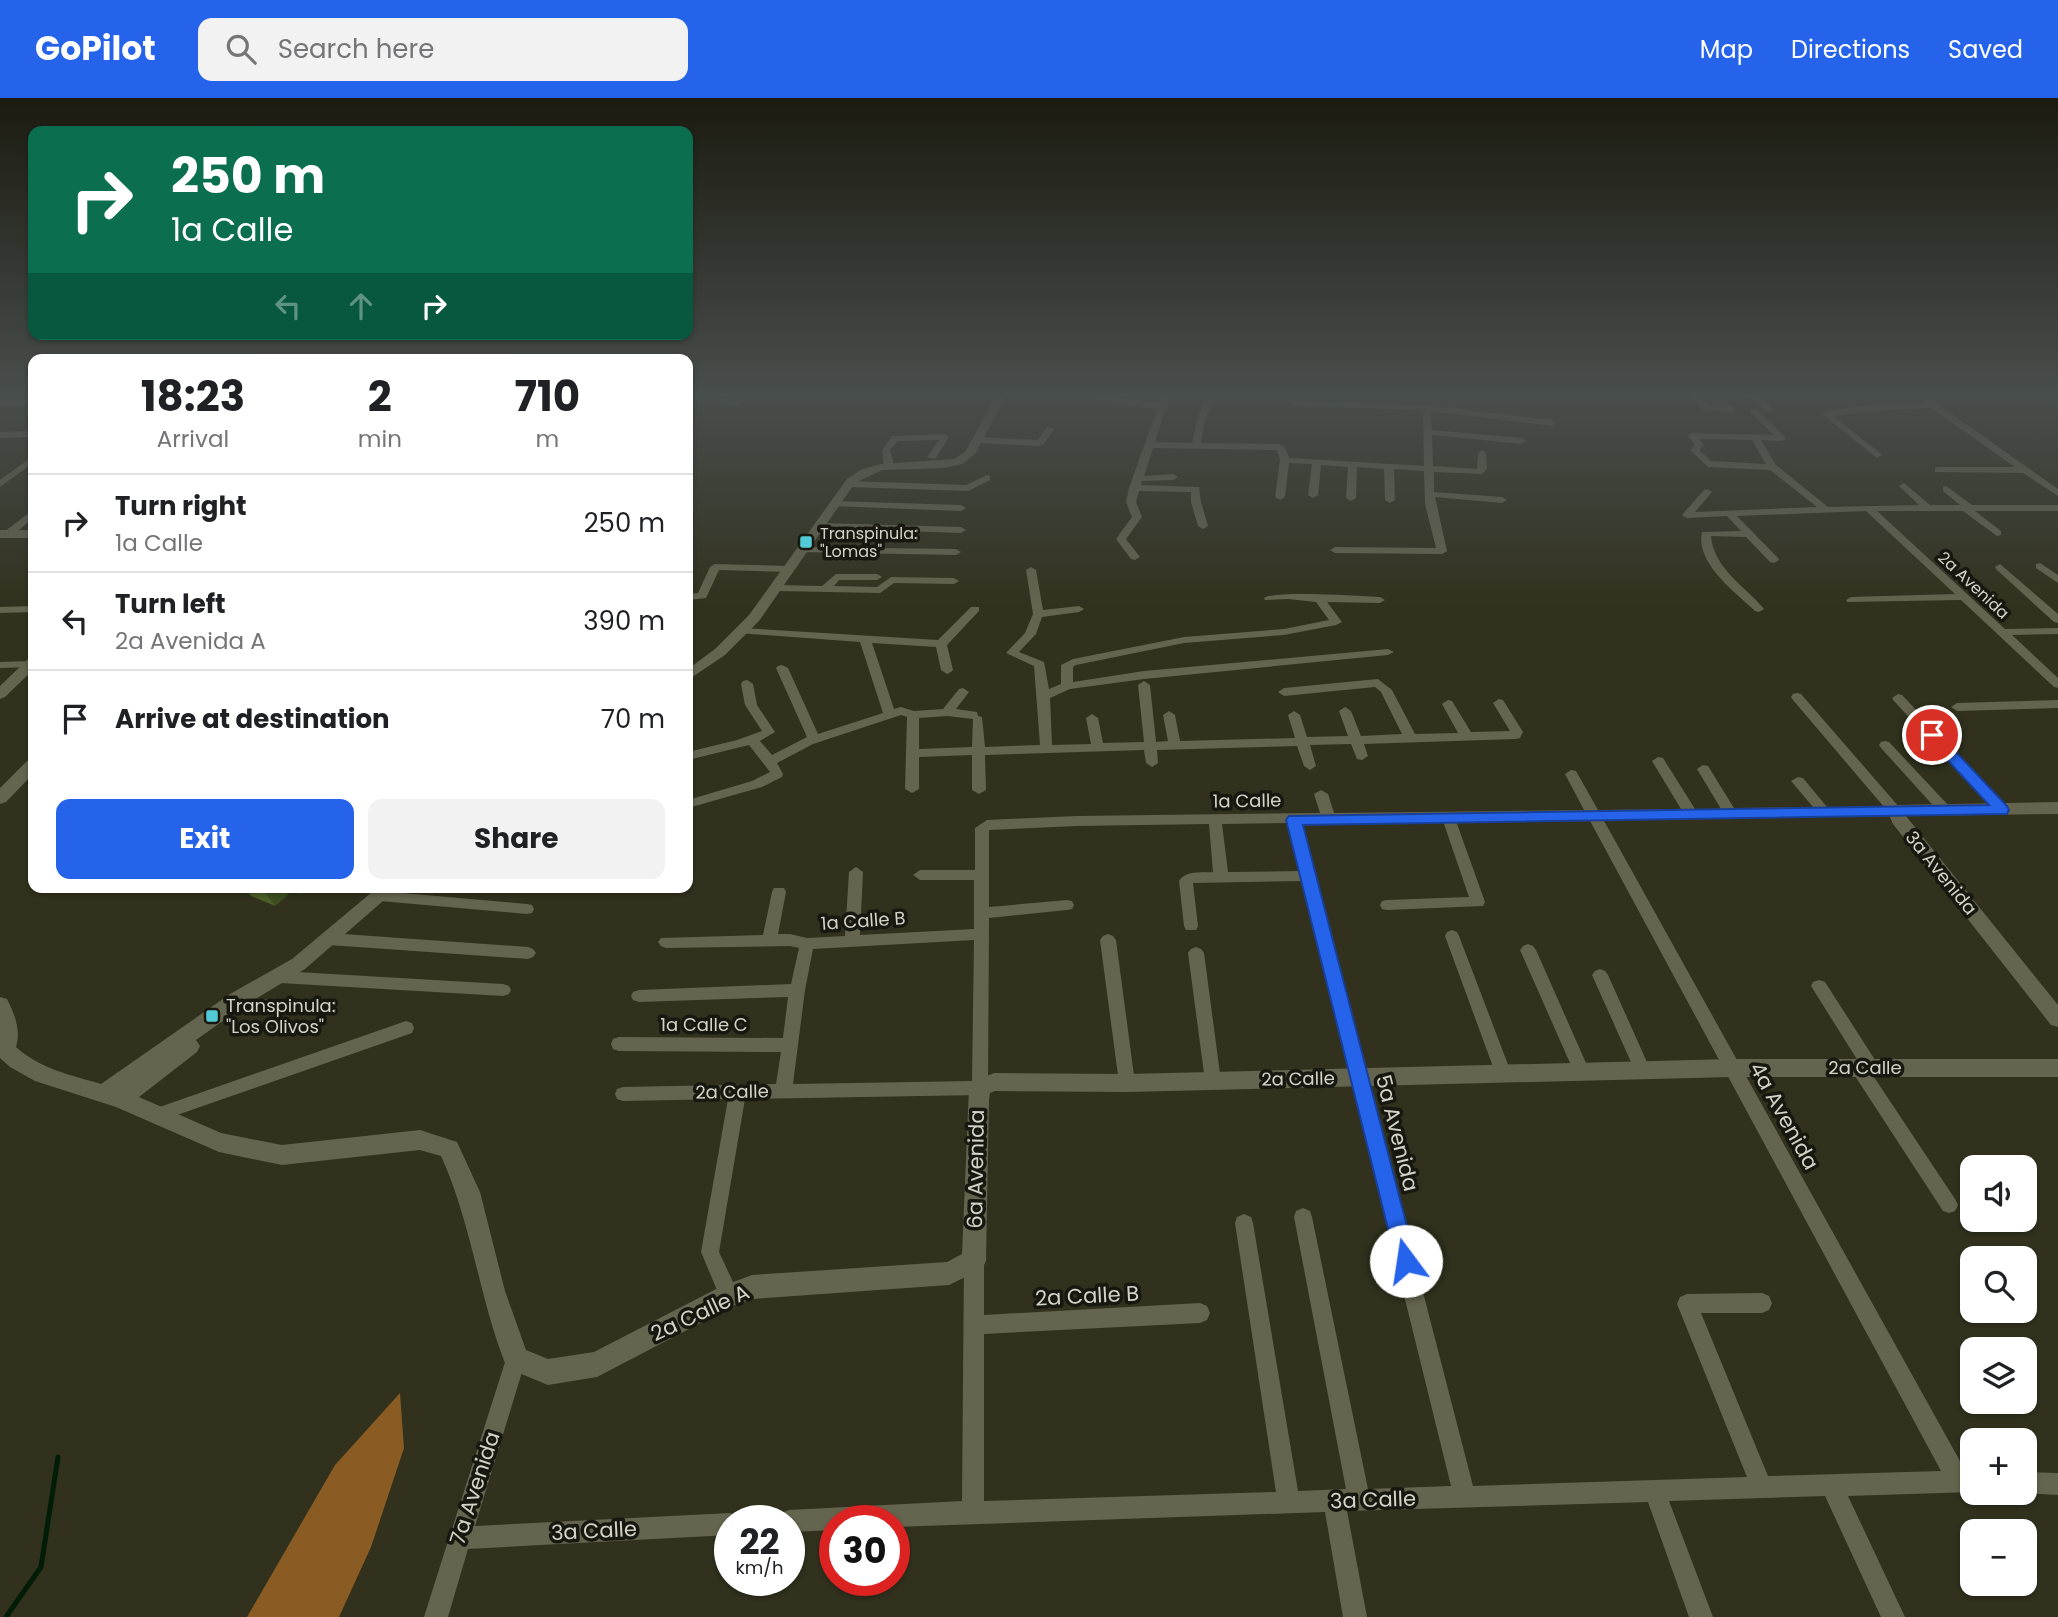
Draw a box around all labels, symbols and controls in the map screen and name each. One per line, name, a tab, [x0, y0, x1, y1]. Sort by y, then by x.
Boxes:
search box	[198, 18, 688, 81]
text: GoPilot	[35, 25, 156, 72]
icon: search	[222, 30, 260, 68]
text: Search here	[278, 31, 434, 67]
text: Map	[1700, 33, 1753, 66]
text: Directions	[1791, 33, 1910, 66]
text: Saved	[1948, 33, 2023, 66]
text: 250 m	[171, 142, 325, 210]
icon: right	[56, 154, 147, 245]
text: 1a Calle	[171, 207, 293, 252]
icon: left	[269, 287, 307, 325]
icon: ahead	[342, 287, 380, 325]
icon: right	[415, 287, 453, 325]
text: 18:23	[141, 367, 245, 426]
text: 2	[368, 367, 392, 426]
text: 710	[515, 367, 580, 426]
text: Arrival	[157, 423, 229, 455]
text: min	[358, 423, 402, 455]
text: m	[536, 423, 559, 455]
text: Turn right	[115, 488, 247, 524]
icon: right	[56, 504, 94, 542]
text: 250 m	[584, 505, 665, 541]
place label: Transpinula: "Lomas"	[820, 522, 917, 563]
text: 1a Calle	[115, 527, 203, 559]
marker: Transpinula: "Lomas"	[798, 534, 814, 550]
street label: 2a Avenida	[1933, 546, 2014, 624]
text: Turn left	[115, 586, 226, 622]
icon: left	[56, 602, 94, 640]
text: 390 m	[583, 603, 665, 639]
text: 2a Avenida A	[115, 625, 266, 657]
icon: arrive	[56, 700, 94, 738]
text: Arrive at destination	[115, 701, 390, 737]
text: 70 m	[601, 701, 665, 737]
pin	[1902, 705, 1962, 765]
icon: arrive	[1913, 716, 1951, 754]
street label: 1a Calle	[1212, 787, 1282, 814]
button: Exit	[56, 799, 354, 879]
button: Share	[368, 799, 665, 879]
street label: 3a Avenida	[1900, 825, 1983, 920]
street label: 1a Calle B	[820, 905, 906, 936]
place label: Transpinula: "Los Olivos"	[226, 993, 336, 1039]
marker: Transpinula: "Los Olivos"	[204, 1008, 220, 1024]
street label: 1a Calle C	[660, 1012, 748, 1037]
street label: 2a Calle	[1828, 1055, 1902, 1080]
street label: 4a Avenida	[1743, 1057, 1826, 1175]
street label: 2a Calle	[1261, 1065, 1335, 1092]
street label: 5a Avenida	[1369, 1072, 1426, 1194]
street label: 2a Calle	[695, 1078, 769, 1105]
street label: 6a Avenida	[960, 1109, 991, 1229]
map controls	[1960, 1155, 2037, 1596]
button: sound	[1960, 1155, 2037, 1232]
position arrow	[1369, 1224, 1443, 1298]
button: search	[1960, 1246, 2037, 1323]
street label: 2a Calle A	[646, 1277, 754, 1348]
street label: 2a Calle B	[1034, 1278, 1140, 1313]
button: layers	[1960, 1337, 2037, 1414]
street label: 7a Avenida	[443, 1428, 506, 1548]
button: +	[1960, 1428, 2037, 1505]
street label: 3a Calle	[1330, 1484, 1416, 1515]
speed limit sign: 30	[819, 1505, 910, 1596]
street label: 3a Calle	[550, 1514, 638, 1547]
text: 22	[740, 1517, 779, 1566]
button: −	[1960, 1519, 2037, 1596]
text: km/h	[736, 1555, 783, 1580]

